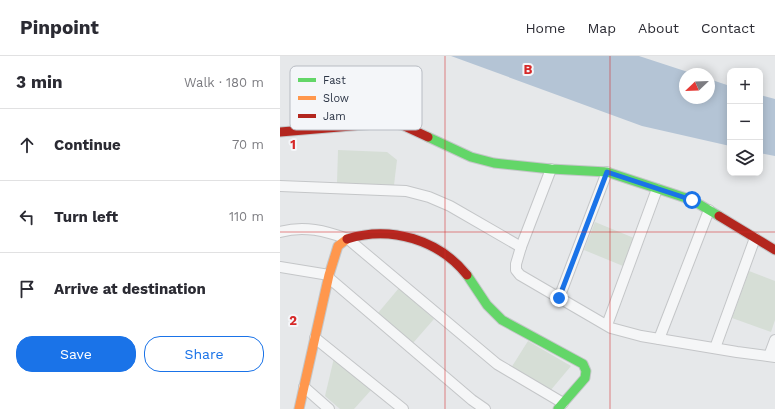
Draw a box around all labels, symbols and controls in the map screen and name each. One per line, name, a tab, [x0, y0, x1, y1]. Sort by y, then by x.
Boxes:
text: Pinpoint	[20, 16, 99, 39]
text: Home	[525, 20, 565, 36]
text: Map	[587, 20, 616, 36]
text: About	[638, 20, 679, 36]
text: Contact	[701, 20, 755, 36]
text: B	[524, 62, 533, 77]
legend	[290, 66, 422, 130]
north arrow	[679, 68, 715, 104]
map controls	[727, 68, 763, 176]
button: +	[727, 68, 763, 104]
text: 3 min	[16, 72, 62, 92]
text: Fast	[323, 74, 346, 87]
text: Walk · 180 m	[184, 75, 264, 90]
text: Slow	[323, 92, 349, 105]
button: −	[727, 104, 763, 140]
text: Jam	[323, 110, 346, 123]
icon: ahead	[16, 134, 38, 156]
text: Continue	[54, 136, 121, 154]
text: 70 m	[232, 137, 264, 152]
text: 1	[290, 137, 296, 152]
button: layers	[727, 140, 763, 176]
route start	[683, 191, 701, 209]
icon: left	[16, 206, 38, 228]
text: Turn left	[54, 208, 118, 226]
text: 110 m	[229, 209, 264, 224]
icon: arrive	[16, 278, 38, 300]
text: Arrive at destination	[54, 280, 206, 298]
route end	[550, 289, 568, 307]
text: 2	[289, 313, 297, 328]
button: Save	[16, 336, 136, 372]
button: Share	[144, 336, 264, 372]

